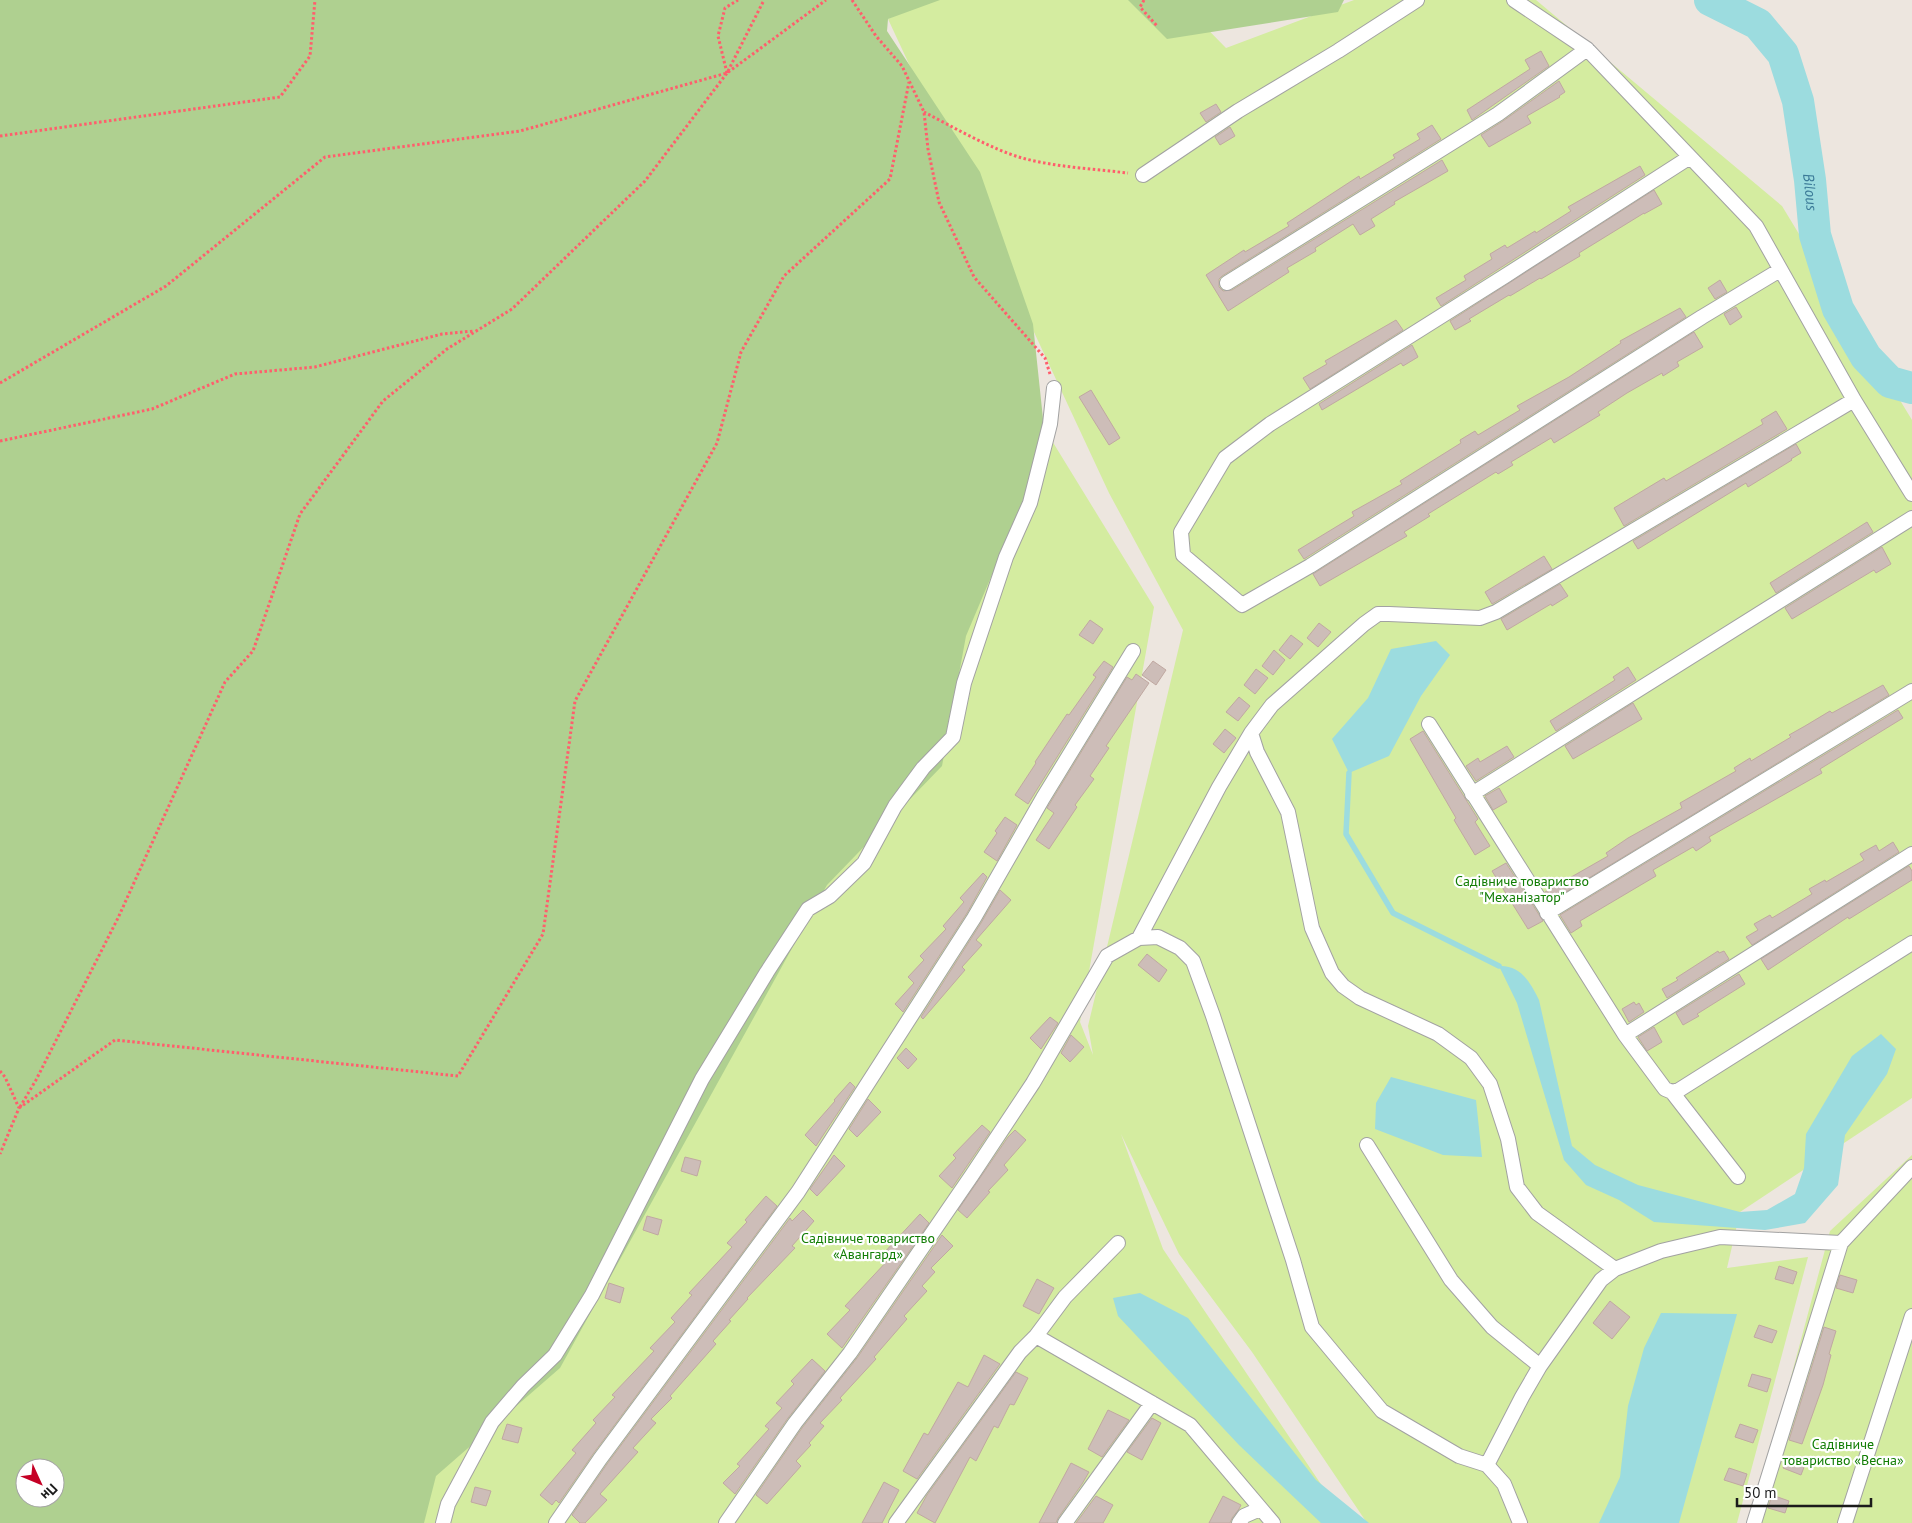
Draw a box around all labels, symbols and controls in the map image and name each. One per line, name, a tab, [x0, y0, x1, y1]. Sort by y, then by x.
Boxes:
water label: Bilous	[1800, 172, 1822, 212]
park label: Садівниче товариство "Механізатор"	[1455, 872, 1589, 906]
park label: Садівниче товариство «Авангард»	[801, 1229, 935, 1263]
park label: Садівниче товариство «Весна»	[1782, 1435, 1904, 1469]
north arrow	[15, 1458, 65, 1508]
scale bar	[1737, 1476, 1871, 1508]
text: Пн	[37, 1480, 62, 1504]
text: 50 m	[1744, 1483, 1777, 1502]

